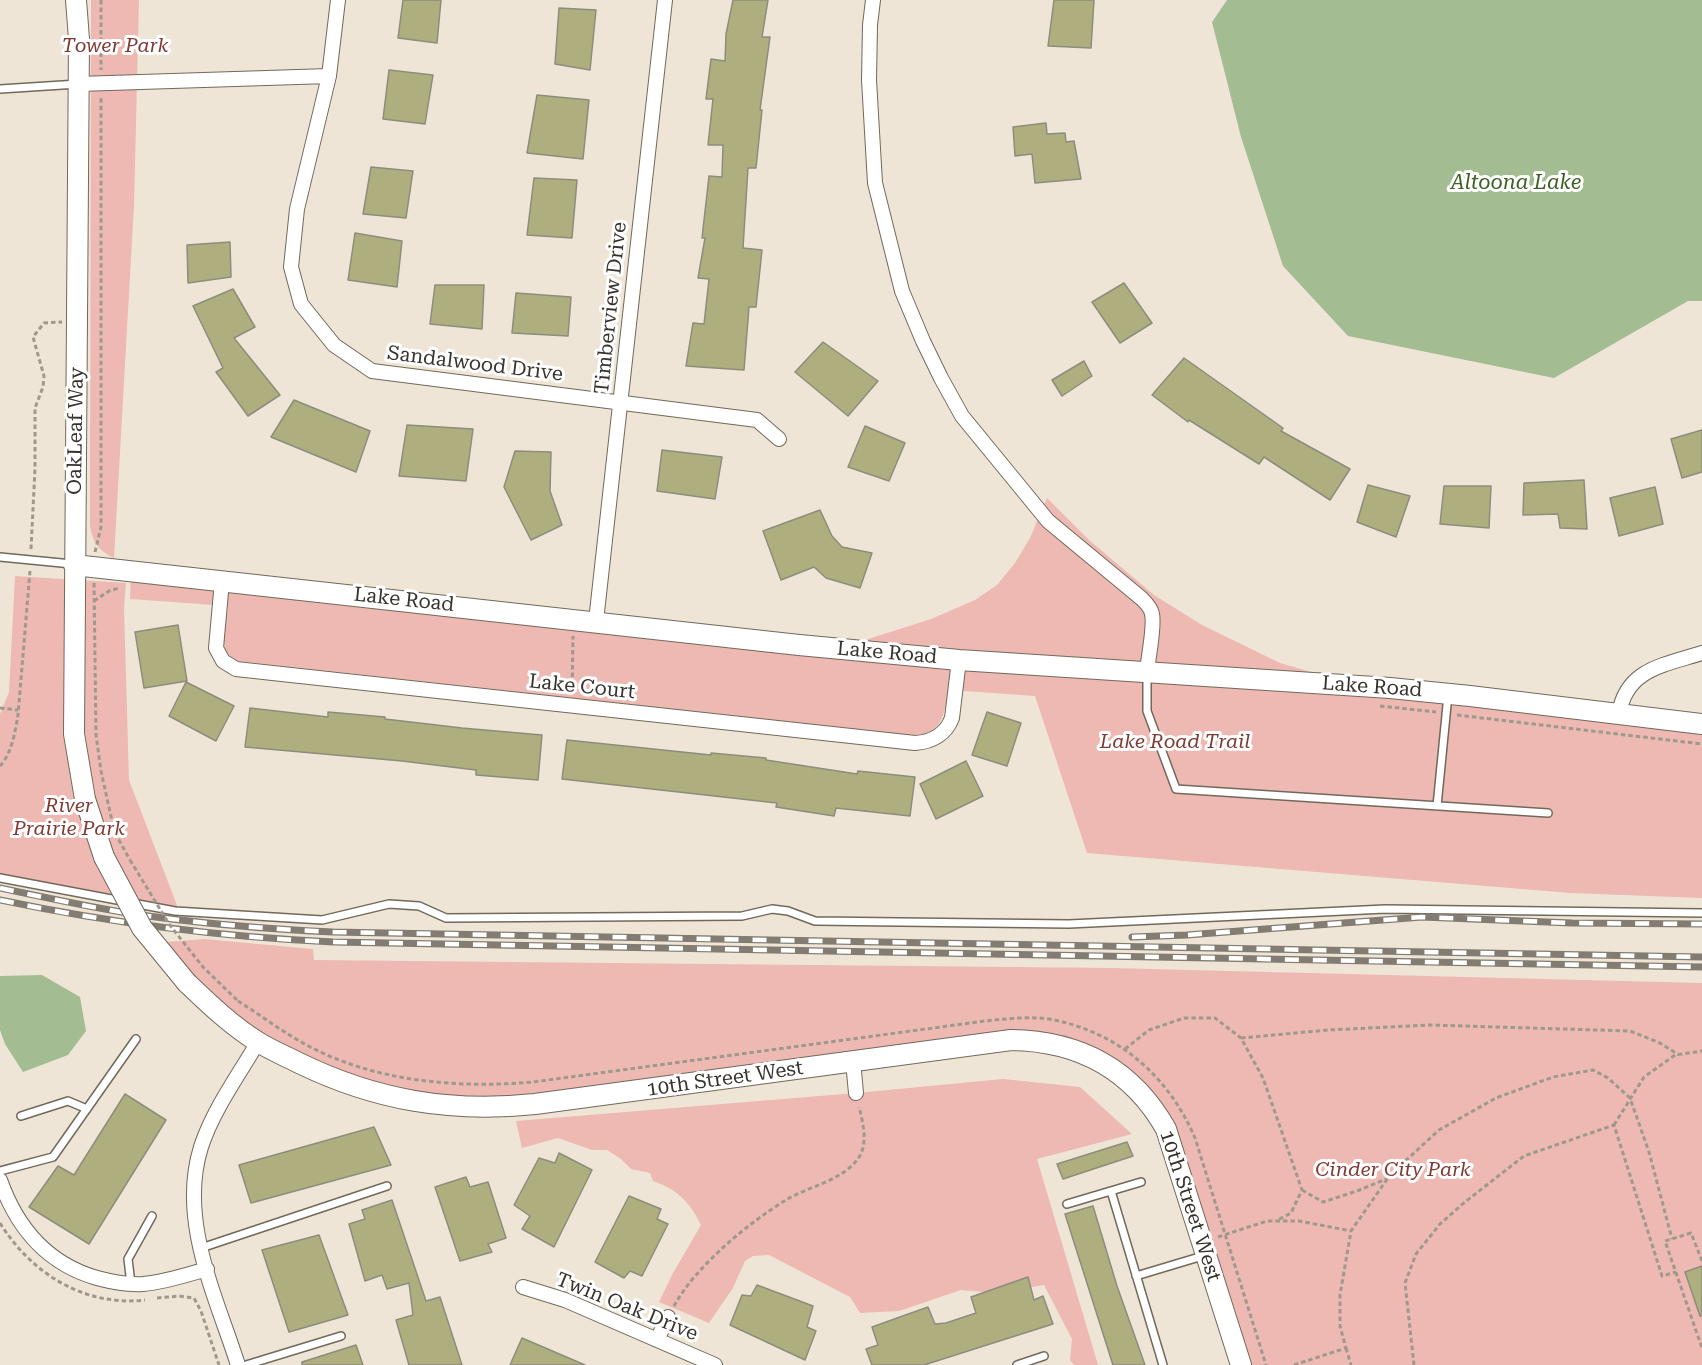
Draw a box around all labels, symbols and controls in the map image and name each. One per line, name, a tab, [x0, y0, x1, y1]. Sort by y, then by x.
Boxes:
park label: Tower Park	[62, 34, 168, 58]
water label: Altoona Lake	[1451, 170, 1581, 196]
street label: Timberview Drive	[590, 221, 632, 395]
street label: Sandalwood Drive	[386, 341, 564, 387]
street label: OakLeaf Way	[63, 367, 89, 495]
street label: Lake Road	[353, 583, 455, 617]
street label: Lake Road	[836, 637, 938, 669]
street label: Lake Court	[528, 669, 636, 705]
street label: Lake Road	[1321, 672, 1423, 702]
park label: Lake Road Trail	[1100, 730, 1250, 754]
park label: River Prairie Park	[13, 794, 125, 841]
street label: 10th Street West	[645, 1056, 805, 1102]
street label: 10th Street West	[1154, 1127, 1226, 1285]
park label: Cinder City Park	[1315, 1158, 1471, 1182]
street label: Twin Oak Drive	[553, 1268, 701, 1346]

